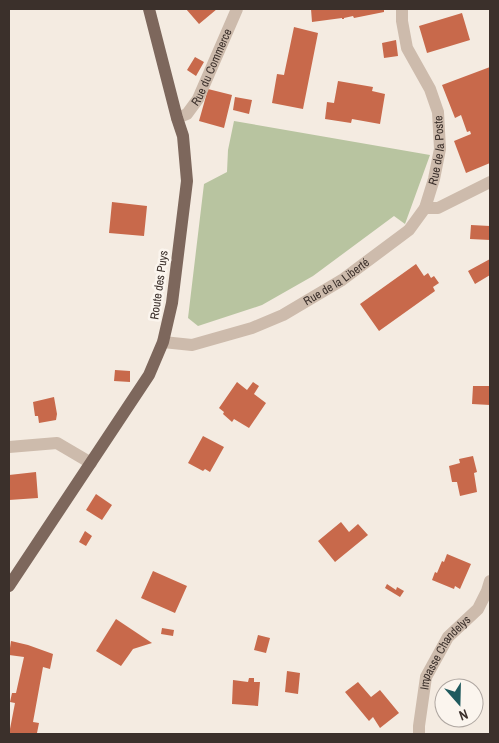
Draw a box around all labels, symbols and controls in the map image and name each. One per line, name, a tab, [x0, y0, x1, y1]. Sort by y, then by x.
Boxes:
street label: Rue du Commerce	[188, 26, 236, 109]
street label: Rue de la Poste	[425, 115, 448, 187]
street label: Route des Puys	[146, 249, 172, 321]
street label: Rue de la Liberté	[300, 254, 373, 309]
street label: Impasse Chandelys	[416, 612, 474, 691]
north arrow	[434, 678, 484, 728]
text: N	[456, 705, 470, 725]

